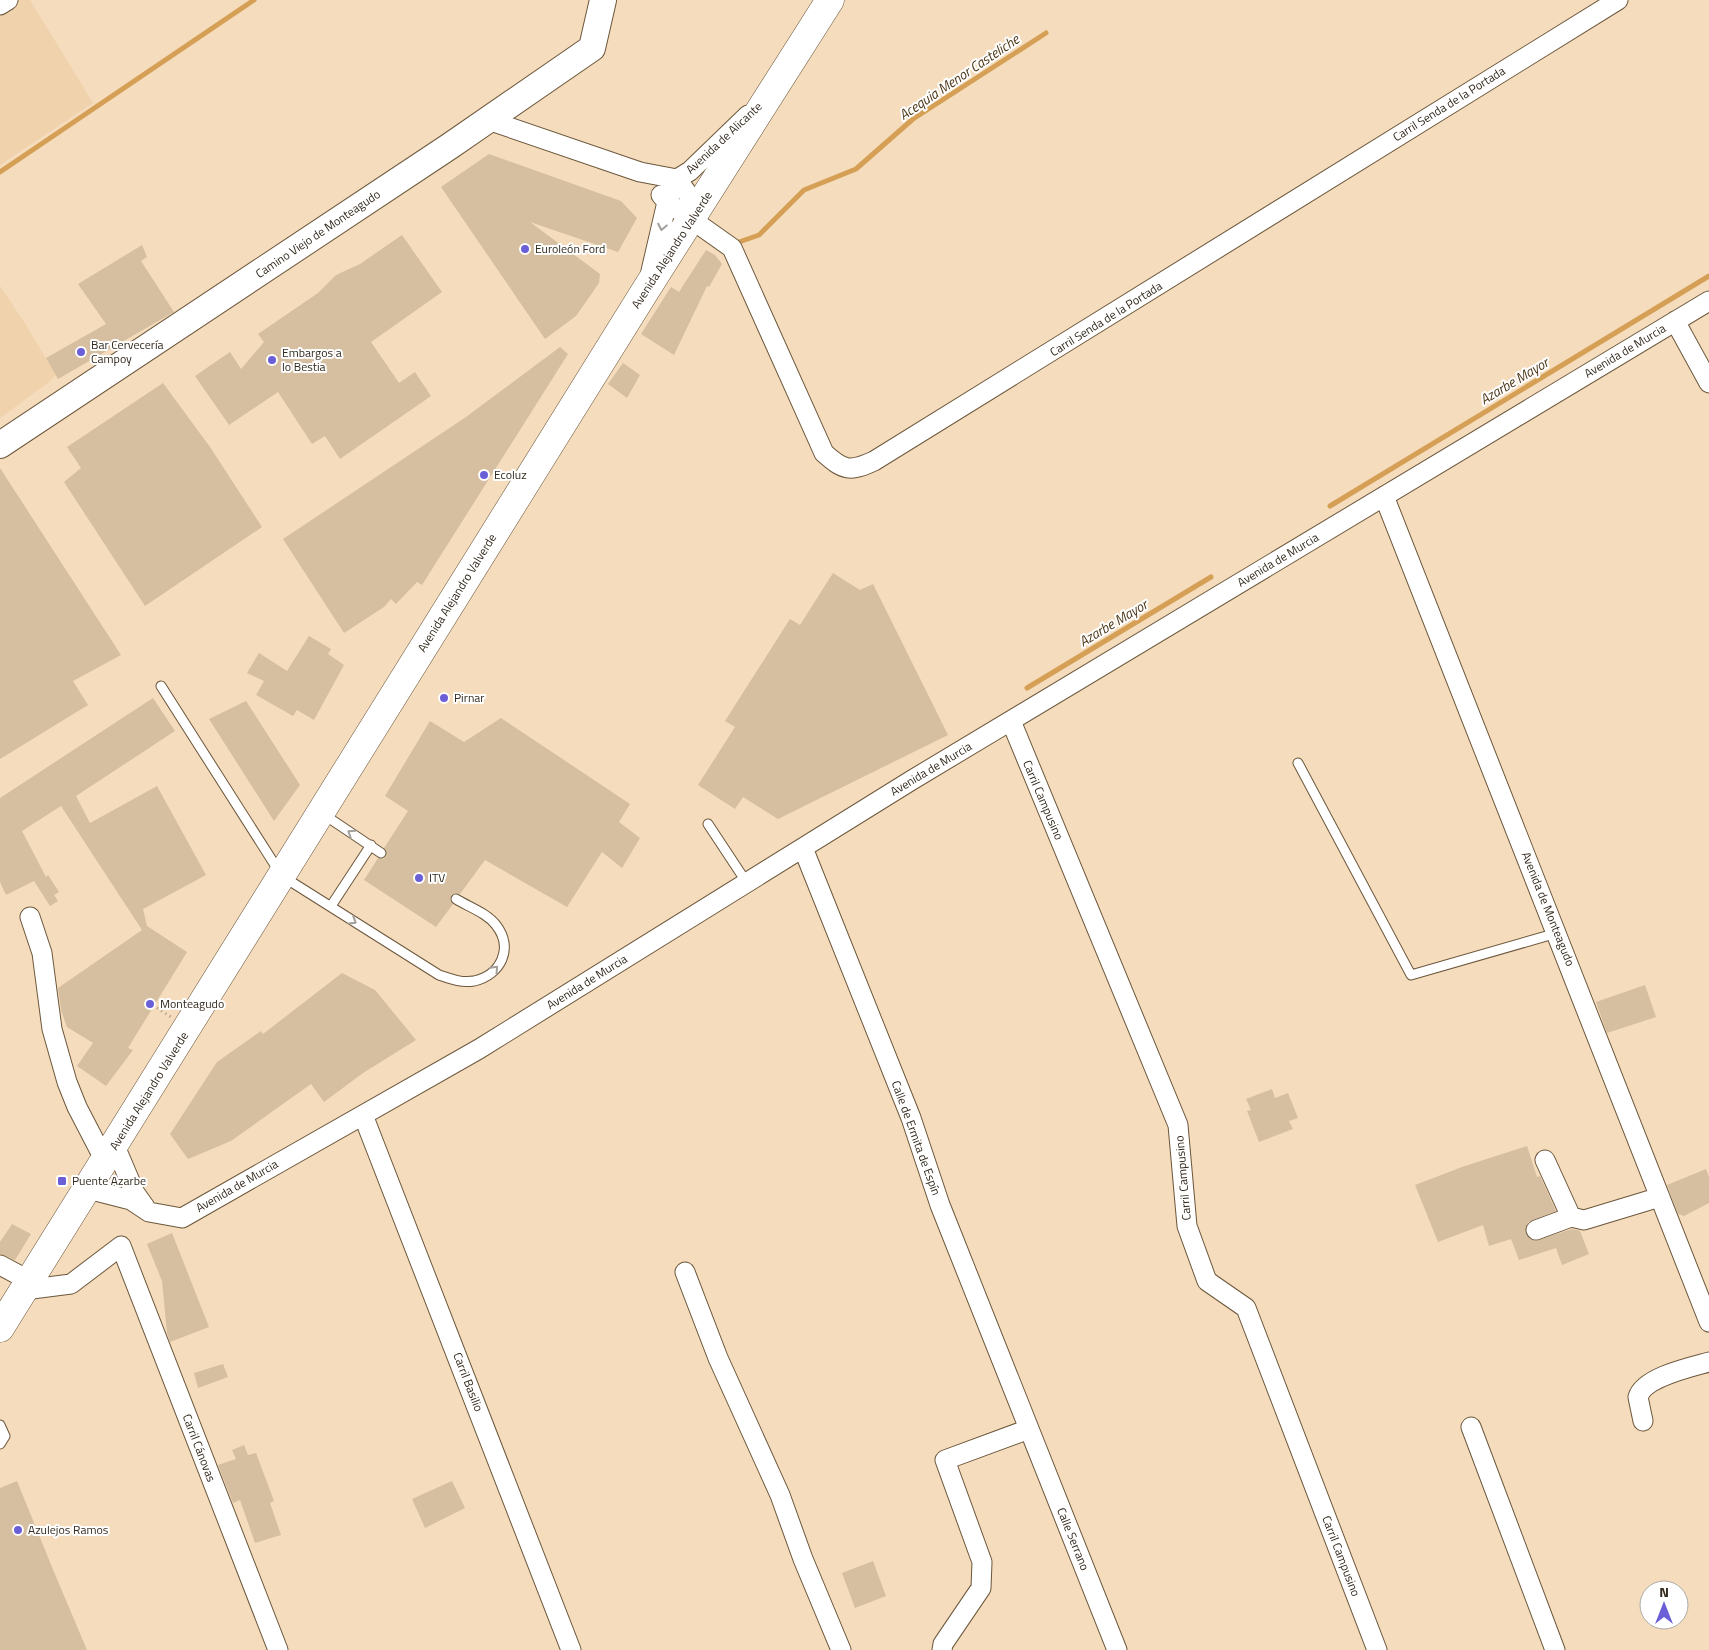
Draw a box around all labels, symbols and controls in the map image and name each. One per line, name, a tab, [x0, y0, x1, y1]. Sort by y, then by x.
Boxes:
water label: Acequia Menor Casteliche	[894, 28, 1024, 125]
street label: Carril Senda de la Portada	[1389, 61, 1509, 146]
street label: Avenida de Alicante	[681, 97, 766, 178]
street label: Camino Viejo de Monteagudo	[251, 185, 384, 283]
street label: Avenida Alejandro Valverde	[626, 187, 717, 312]
one-way arrow	[657, 223, 667, 232]
place label: Euroleón Ford	[535, 239, 605, 258]
marker: Euroleón Ford	[519, 243, 531, 255]
street label: Carril Senda de la Portada	[1046, 276, 1166, 361]
street label: Avenida de Murcia	[1580, 319, 1669, 382]
place label: Bar Cervecería Campoy	[91, 335, 164, 368]
place label: Embargos a lo Bestia	[282, 343, 342, 376]
marker: Bar Cervecería Campoy	[75, 346, 87, 358]
water label: Azarbe Mayor	[1475, 351, 1553, 409]
marker: Embargos a lo Bestia	[266, 354, 278, 366]
place label: Ecoluz	[494, 465, 527, 484]
marker: Ecoluz	[478, 469, 490, 481]
street label: Avenida de Murcia	[1233, 528, 1322, 591]
street label: Avenida Alejandro Valverde	[412, 530, 501, 656]
water label: Azarbe Mayor	[1074, 593, 1152, 651]
place label: Pirnar	[454, 688, 485, 707]
marker: Pirnar	[438, 692, 450, 704]
street label: Avenida de Murcia	[886, 737, 975, 800]
street label: Carril Campusino	[1018, 757, 1069, 843]
one-way arrow	[348, 829, 357, 839]
street label: Avenida de Monteagudo	[1517, 849, 1580, 969]
place label: ITV	[429, 868, 445, 887]
marker: ITV	[413, 872, 425, 884]
one-way arrow	[348, 914, 357, 924]
street label: Avenida de Murcia	[543, 949, 631, 1014]
one-way arrow	[489, 966, 498, 975]
place label: Monteagudo	[160, 994, 224, 1013]
marker: Monteagudo	[144, 998, 156, 1010]
street label: Avenida Alejandro Valverde	[104, 1028, 193, 1154]
street label: Calle de Ermita de Espín	[887, 1078, 946, 1198]
street label: Carril Campusino	[1169, 1135, 1196, 1221]
street label: Avenida de Murcia	[192, 1154, 281, 1217]
place label: Puente Azarbe	[72, 1171, 146, 1190]
marker: Puente Azarbe	[56, 1175, 68, 1187]
street label: Carril Basilio	[448, 1349, 488, 1414]
street label: Carril Cánovas	[178, 1411, 221, 1485]
street label: Calle Serrano	[1052, 1504, 1095, 1573]
street label: Carril Campusino	[1317, 1513, 1366, 1599]
place label: Azulejos Ramos	[28, 1520, 109, 1539]
marker: Azulejos Ramos	[12, 1524, 24, 1536]
north arrow	[1639, 1580, 1689, 1630]
text: N	[1659, 1581, 1669, 1602]

